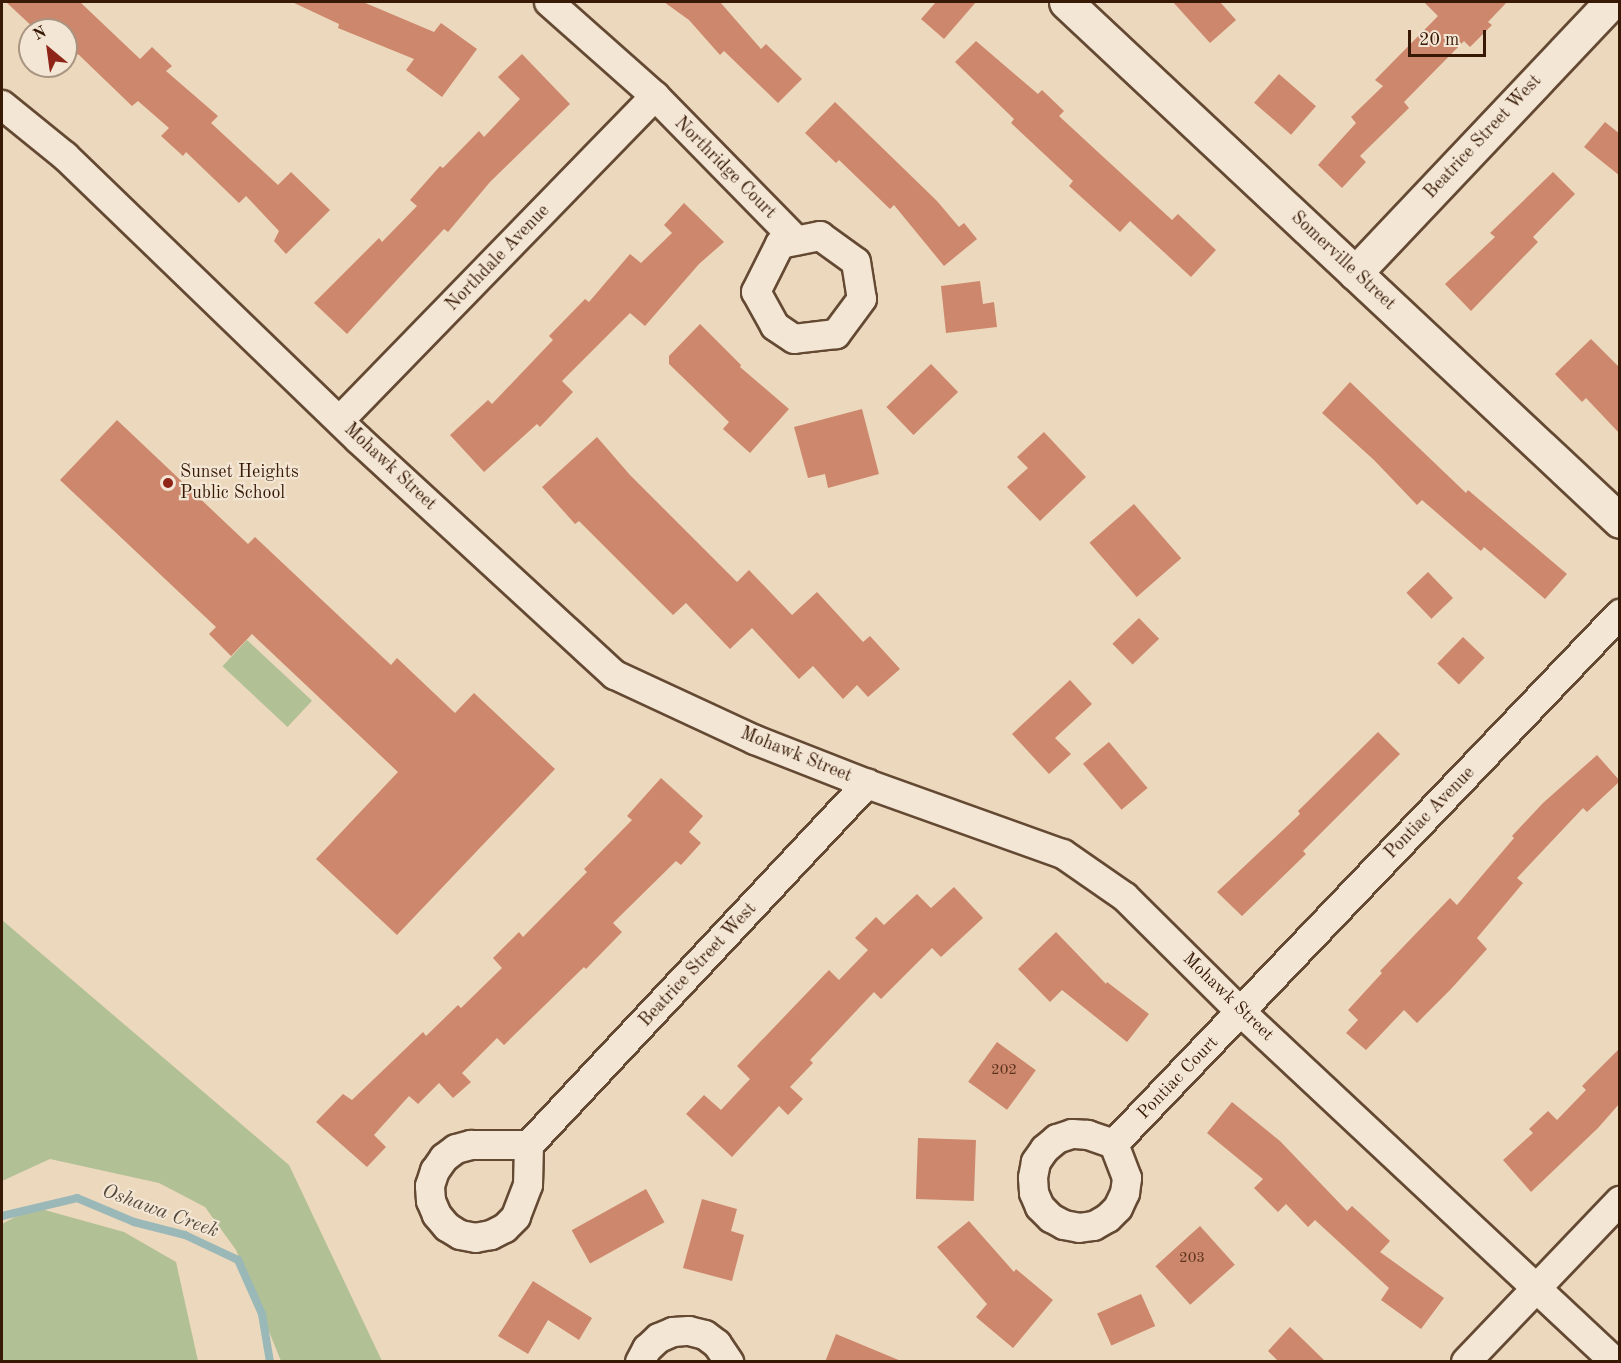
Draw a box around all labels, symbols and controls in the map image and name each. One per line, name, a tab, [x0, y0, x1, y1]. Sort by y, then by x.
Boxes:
north arrow	[18, 18, 78, 78]
scale bar	[1411, 18, 1489, 56]
text: N	[31, 24, 49, 44]
text: 20 m	[1419, 31, 1459, 49]
street label: Beatrice Street West	[1420, 70, 1546, 204]
street label: Northridge Court	[670, 113, 780, 223]
street label: Northdale Avenue	[442, 200, 554, 316]
street label: Somerville Street	[1286, 207, 1400, 315]
street label: Mohawk Street	[339, 419, 441, 515]
place label: Sunset Heights Public School	[180, 462, 299, 504]
marker: Sunset Heights Public School	[161, 476, 175, 490]
street label: Mohawk Street	[737, 723, 855, 787]
street label: Pontiac Avenue	[1381, 762, 1479, 864]
street label: Beatrice Street West	[635, 898, 761, 1032]
street label: Mohawk Street	[1178, 948, 1278, 1046]
street label: Pontiac Court	[1133, 1032, 1223, 1124]
house number: 202	[991, 1062, 1017, 1080]
water label: Oshawa Creek	[98, 1180, 222, 1244]
house number: 203	[1179, 1250, 1205, 1268]

